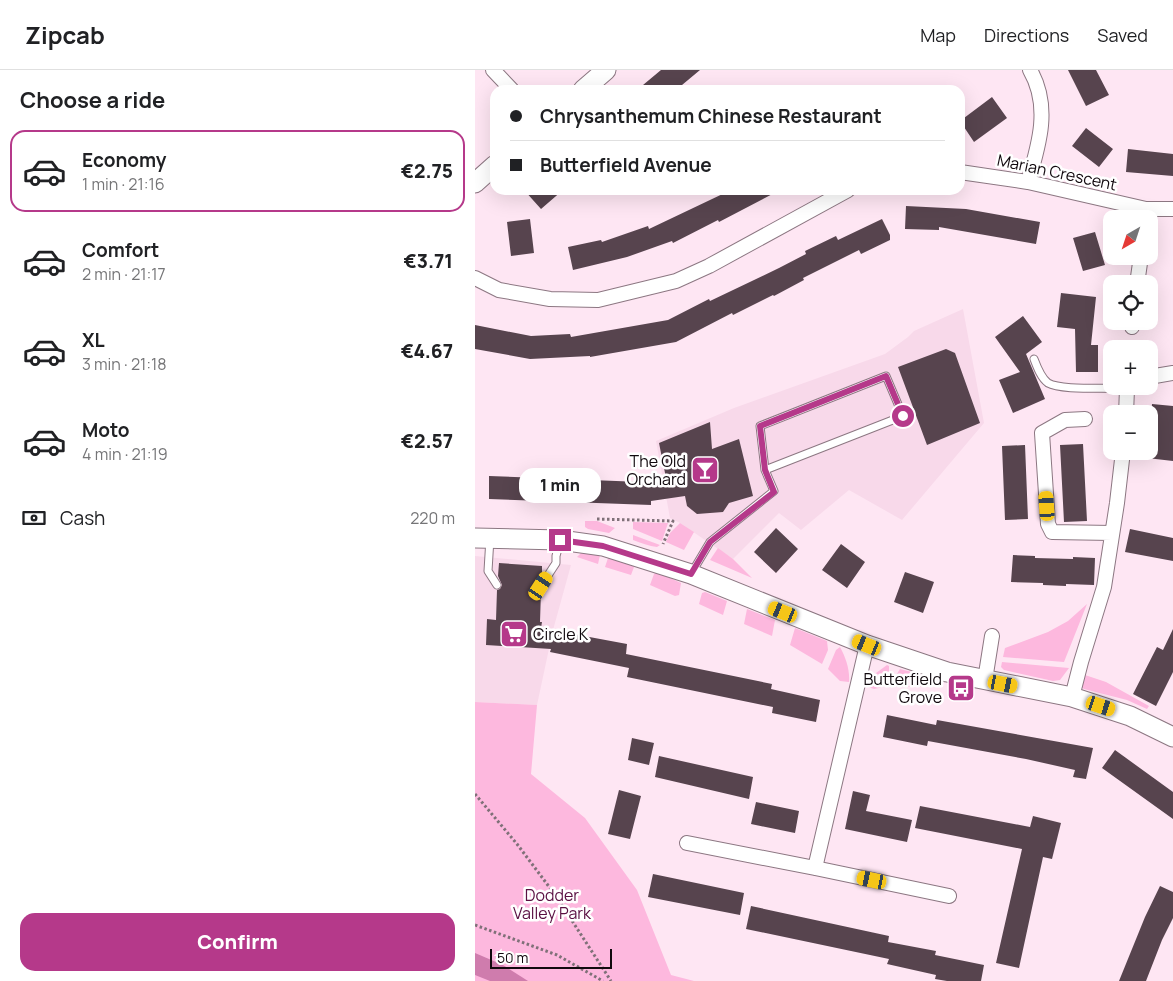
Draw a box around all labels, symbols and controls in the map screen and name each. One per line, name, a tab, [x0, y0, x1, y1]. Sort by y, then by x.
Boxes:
text: Zipcab	[25, 18, 105, 51]
text: Map	[920, 23, 956, 47]
text: Directions	[984, 23, 1069, 47]
text: Saved	[1097, 23, 1148, 47]
text: Choose a ride	[20, 85, 165, 115]
text: Chrysanthemum Chinese Restaurant	[540, 103, 882, 129]
text: Economy	[82, 147, 166, 173]
icon: car	[22, 149, 67, 194]
street label: Marian Crescent	[995, 149, 1119, 195]
text: Butterfield Avenue	[540, 152, 712, 178]
text: €2.75	[401, 158, 453, 184]
text: 1 min · 21:16	[82, 173, 165, 195]
north arrow	[1103, 210, 1157, 265]
map controls	[1103, 210, 1158, 460]
text: Comfort	[82, 237, 159, 263]
icon: car	[22, 239, 67, 284]
text: €3.71	[404, 248, 453, 274]
text: 2 min · 21:17	[82, 263, 166, 285]
button: locate	[1103, 275, 1158, 330]
text: XL	[82, 327, 105, 353]
icon: car	[22, 329, 67, 374]
text: €4.67	[401, 338, 453, 364]
button: +	[1103, 340, 1158, 395]
text: 3 min · 21:18	[82, 353, 167, 375]
route start	[892, 405, 914, 427]
button: −	[1103, 405, 1158, 460]
text: Moto	[82, 417, 129, 443]
icon: car	[22, 419, 67, 464]
text: €2.57	[401, 428, 453, 454]
text: 4 min · 21:19	[82, 443, 168, 465]
place label: The Old Orchard	[626, 450, 686, 490]
bar icon: The Old Orchard	[690, 455, 720, 485]
callout: 1 min	[519, 468, 601, 502]
text: 1 min	[540, 474, 580, 496]
car	[1038, 491, 1055, 521]
icon: cash	[20, 504, 48, 532]
text: Cash	[60, 505, 105, 531]
text: 220 m	[410, 507, 455, 529]
route end	[549, 529, 571, 551]
car	[526, 569, 555, 603]
car	[766, 599, 799, 625]
supermarket icon: Circle K	[499, 619, 529, 649]
place label: Circle K	[533, 623, 589, 645]
car	[850, 632, 883, 658]
place label: Butterfield Grove	[863, 668, 942, 708]
bus stop icon: Butterfield Grove	[946, 673, 976, 703]
car	[986, 674, 1019, 694]
car	[1084, 694, 1117, 718]
car	[855, 870, 888, 890]
park label: Dodder Valley Park	[513, 884, 592, 924]
button: Confirm	[20, 913, 455, 971]
scale bar	[490, 946, 613, 969]
text: 50 m	[497, 948, 528, 967]

